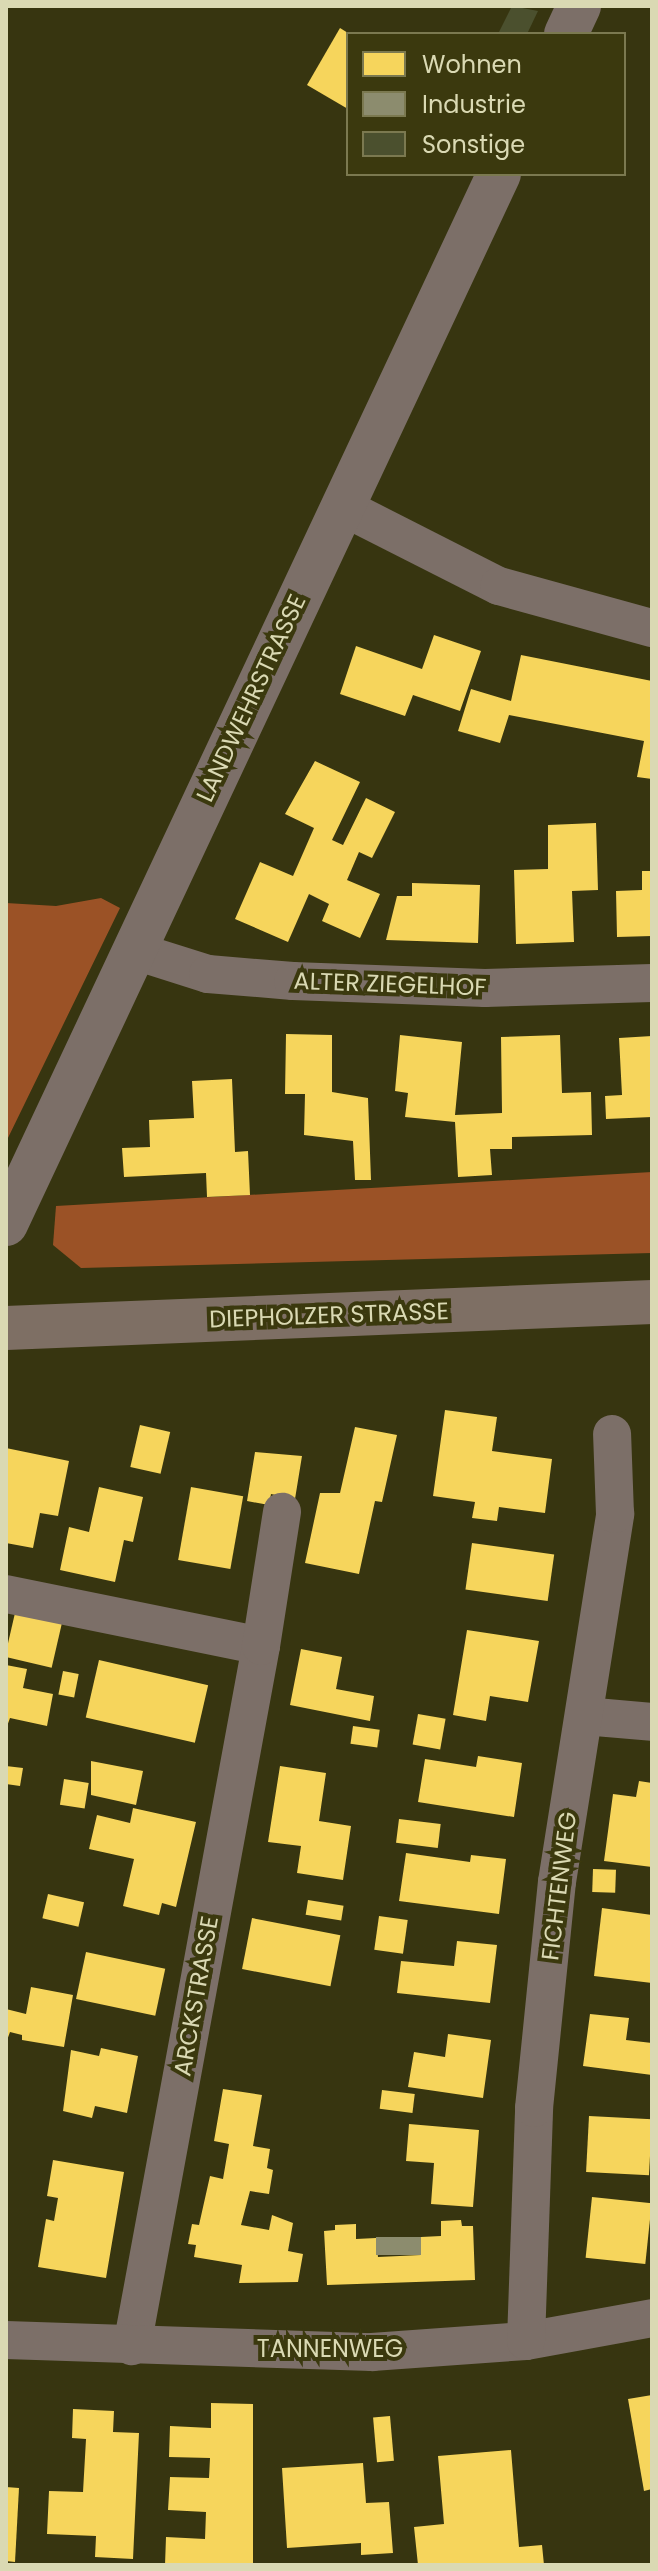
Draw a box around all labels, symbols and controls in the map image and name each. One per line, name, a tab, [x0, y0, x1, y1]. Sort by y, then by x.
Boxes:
legend	[346, 32, 626, 176]
text: Wohnen	[422, 48, 522, 81]
text: Industrie	[422, 88, 526, 121]
text: Sonstige	[422, 128, 525, 161]
street label: LANDWEHRSTRASSE	[190, 590, 312, 806]
street label: ALTER ZIEGELHOF	[293, 966, 487, 1002]
street label: DIEPHOLZER STRASSE	[209, 1296, 449, 1334]
street label: FICHTENWEG	[536, 1810, 582, 1962]
street label: ARCKSTRASSE	[168, 1914, 224, 2078]
street label: TANNENWEG	[257, 2335, 403, 2363]

